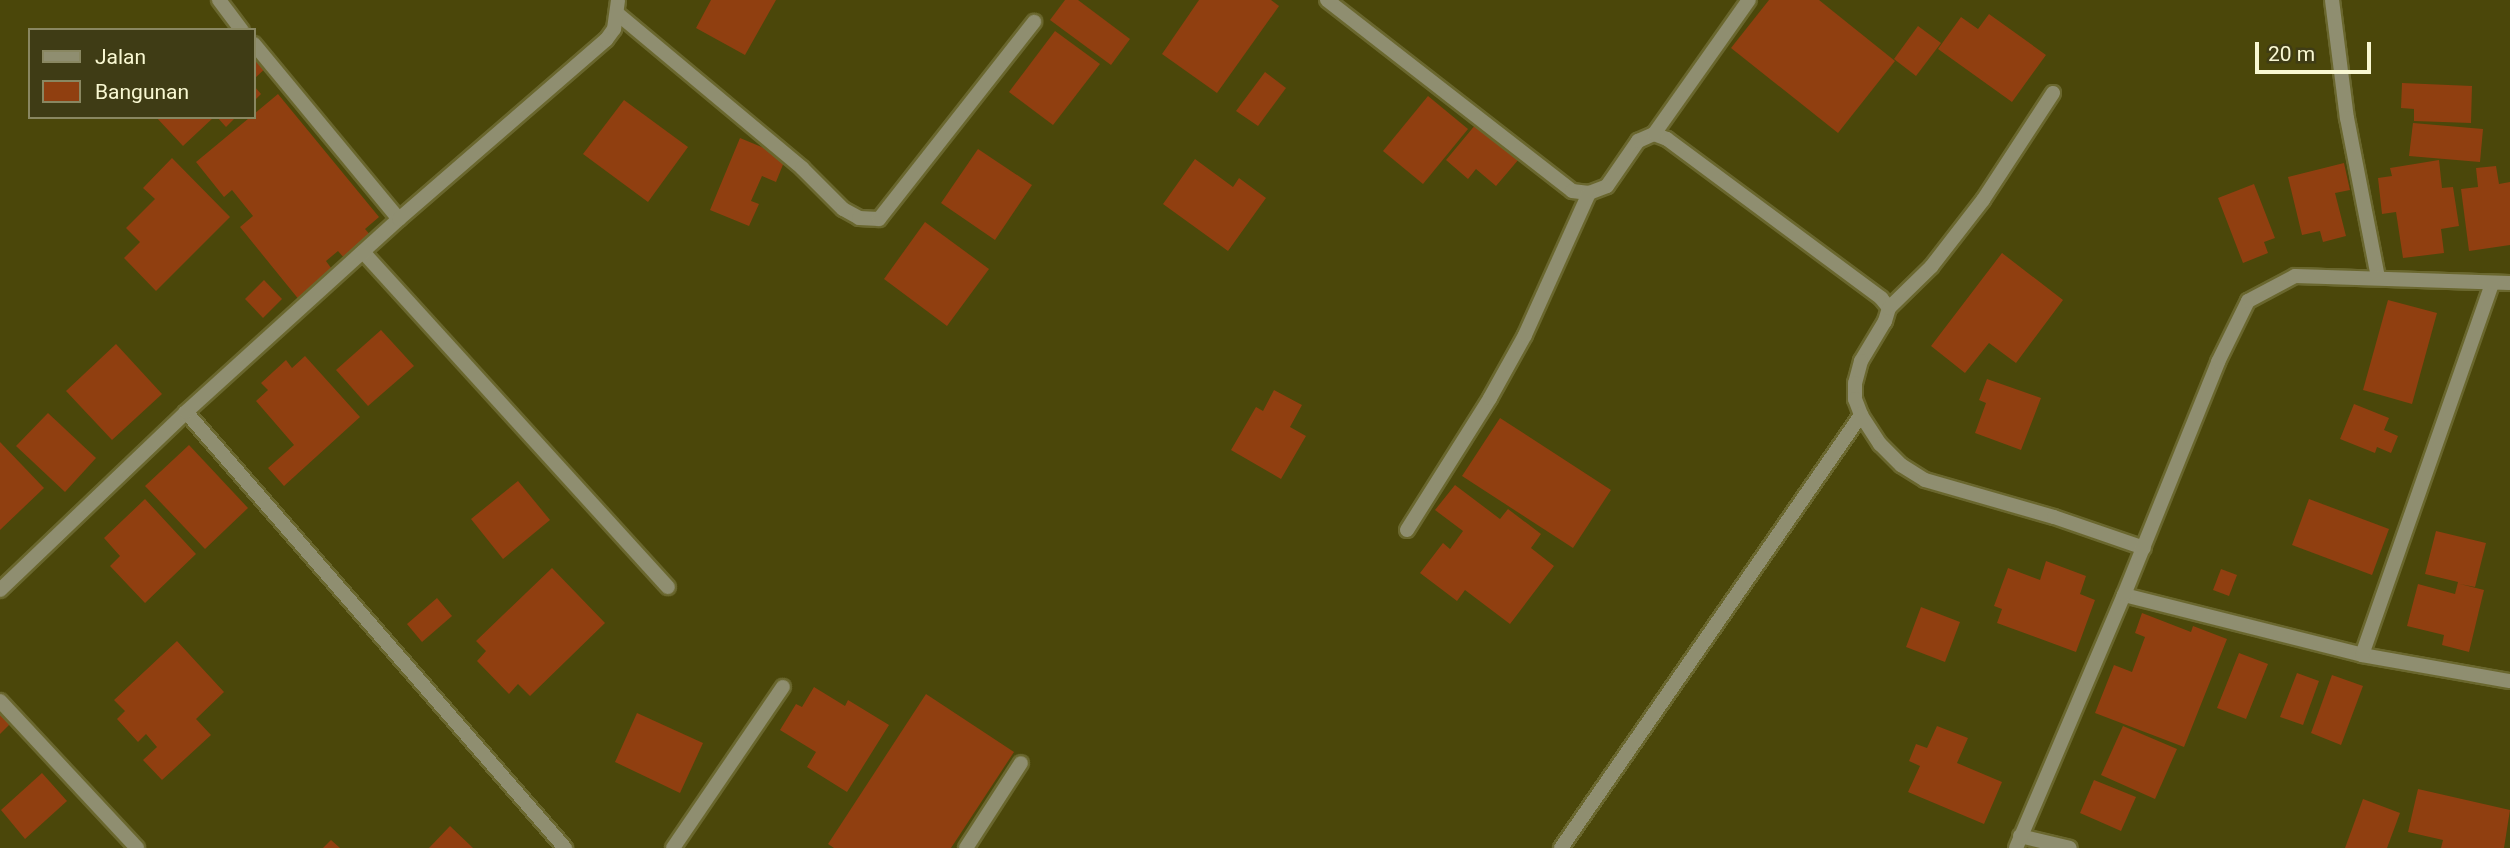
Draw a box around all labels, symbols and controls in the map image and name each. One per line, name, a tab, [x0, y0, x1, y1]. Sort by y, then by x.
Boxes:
legend	[28, 28, 256, 119]
scale bar	[2258, 28, 2374, 72]
text: 20 m	[2268, 42, 2315, 66]
text: Jalan	[95, 45, 146, 69]
text: Bangunan	[95, 80, 189, 104]

